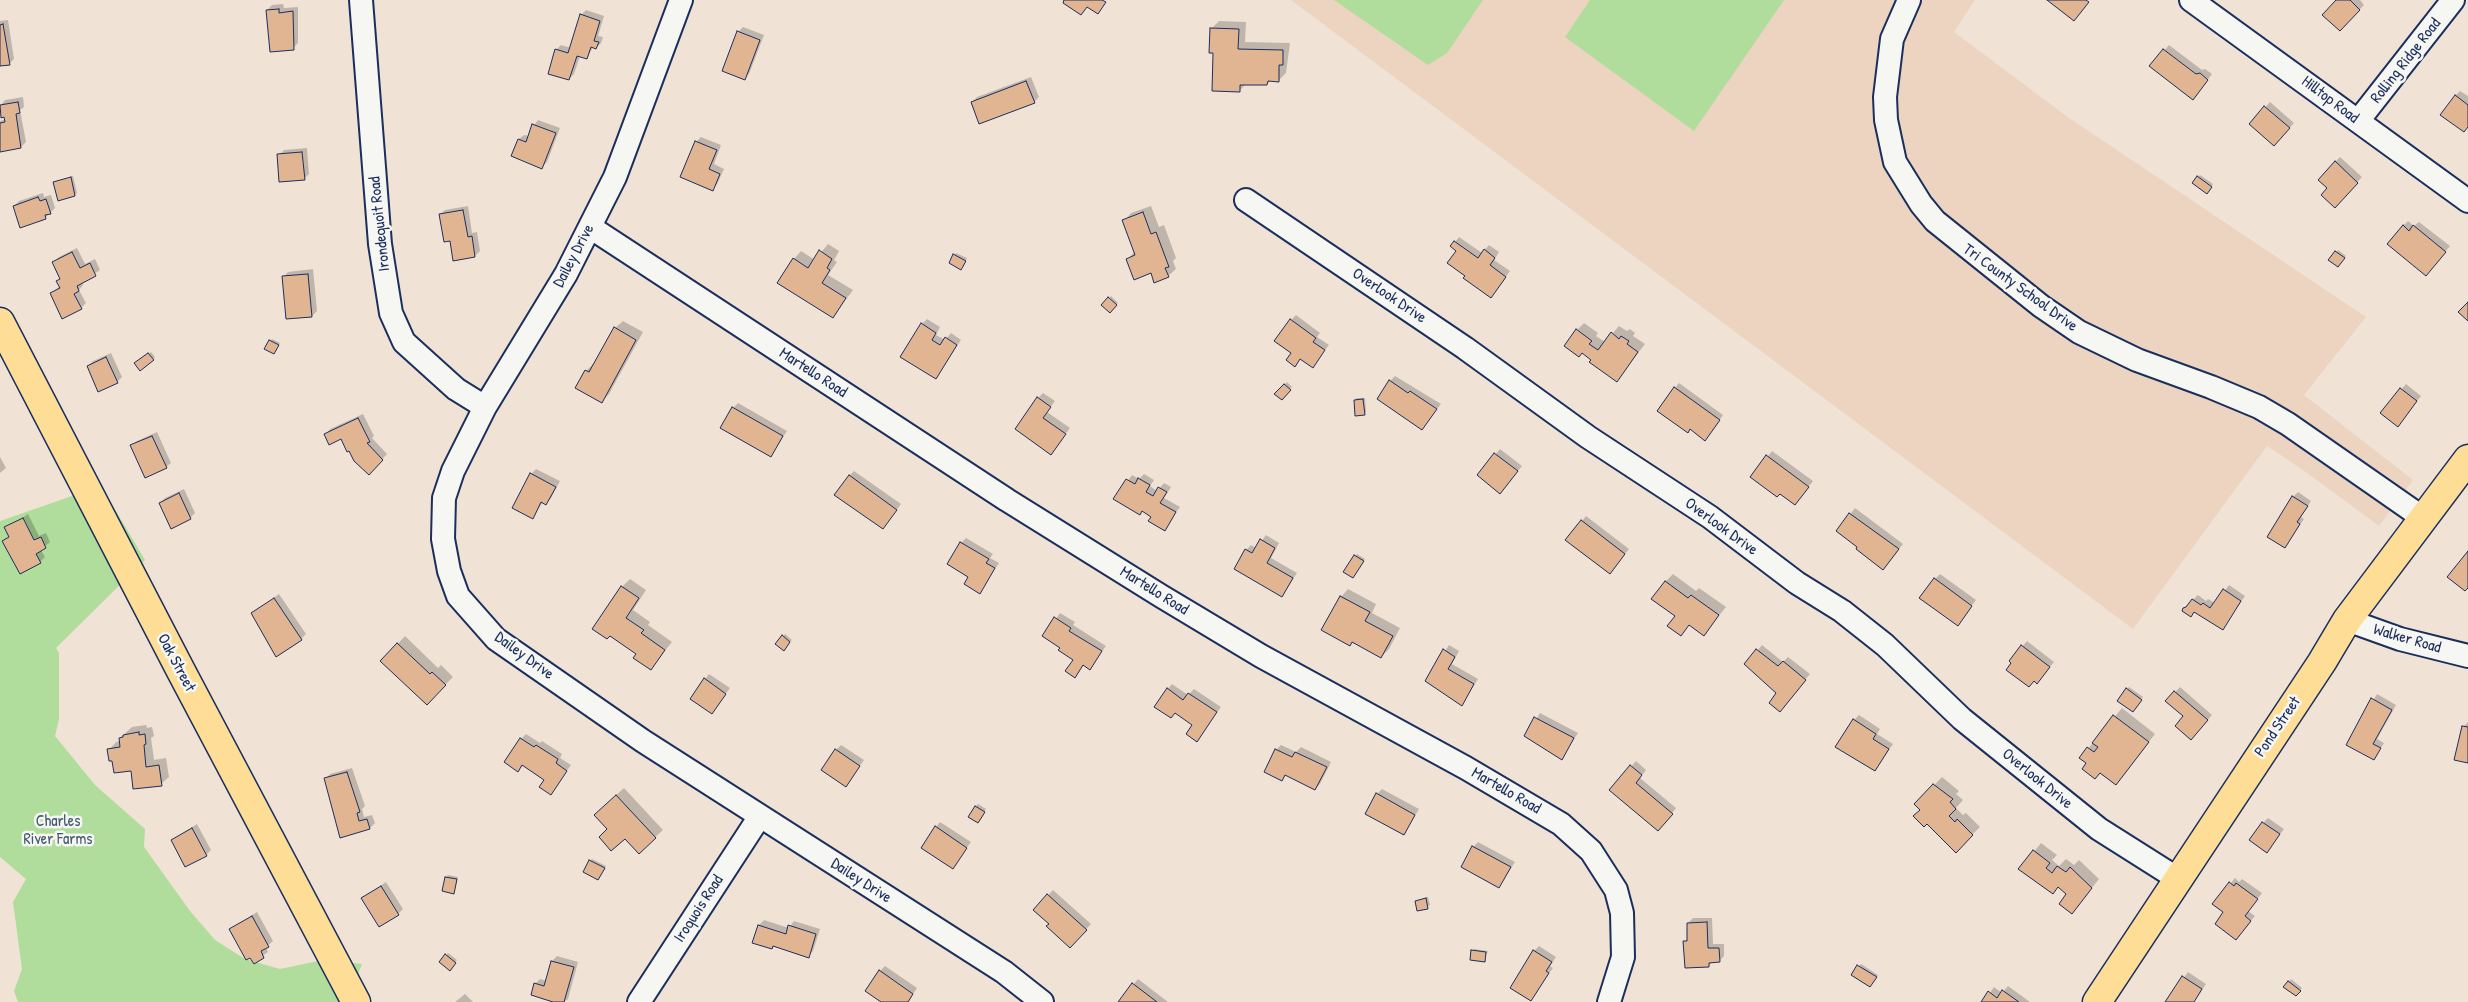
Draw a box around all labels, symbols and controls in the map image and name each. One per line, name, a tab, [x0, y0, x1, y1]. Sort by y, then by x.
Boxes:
street label: Rolling Ridge Road	[2367, 15, 2445, 107]
street label: Hilltop Road	[2298, 72, 2362, 128]
street label: Irondequoit Road	[365, 176, 395, 272]
street label: Dailey Drive	[549, 221, 599, 291]
street label: Tri County School Drive	[1959, 240, 2081, 336]
street label: Overlook Drive	[1348, 264, 1430, 328]
street label: Martello Road	[775, 344, 851, 402]
street label: Overlook Drive	[1681, 494, 1761, 560]
street label: Martello Road	[1116, 562, 1192, 620]
street label: Walker Road	[2371, 620, 2443, 658]
street label: Dailey Drive	[491, 628, 557, 684]
street label: Oak Street	[153, 631, 199, 695]
street label: Pond Street	[2251, 693, 2305, 761]
street label: Overlook Drive	[1998, 745, 2076, 813]
street label: Martello Road	[1468, 763, 1544, 819]
park label: Charles River Farms	[24, 812, 92, 850]
street label: Dailey Drive	[827, 854, 895, 908]
street label: Iroquois Road	[670, 872, 728, 946]

